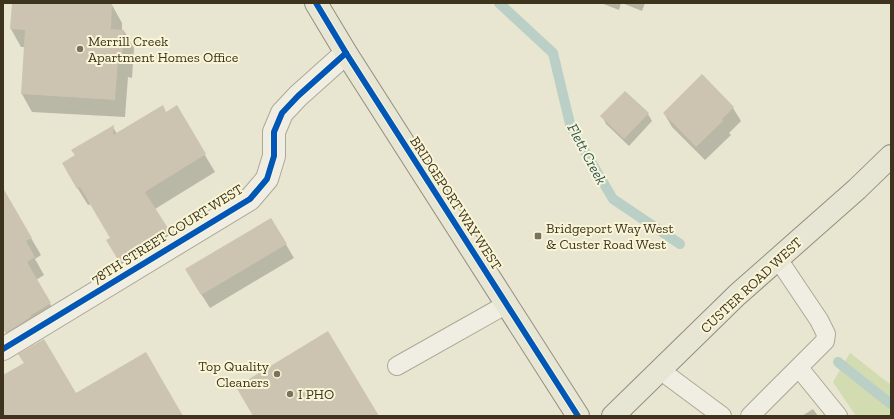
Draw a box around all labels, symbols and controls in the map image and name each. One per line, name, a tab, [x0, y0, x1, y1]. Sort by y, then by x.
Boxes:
place label: Merrill Creek Apartment Homes Office	[88, 33, 239, 66]
marker: Merrill Creek Apartment Homes Office	[75, 44, 85, 54]
water label: Flett Creek	[564, 121, 611, 188]
street label: BRIDGEPORT WAY WEST	[406, 133, 505, 273]
street label: 78TH STREET COURT WEST	[88, 180, 247, 288]
place label: Bridgeport Way West & Custer Road West	[546, 220, 674, 253]
marker: Bridgeport Way West & Custer Road West	[533, 231, 543, 241]
street label: CUSTER ROAD WEST	[697, 234, 806, 337]
place label: Top Quality Cleaners	[198, 358, 270, 391]
marker: Top Quality Cleaners	[272, 369, 282, 379]
place label: I PHO	[298, 386, 334, 403]
marker: I PHO	[285, 389, 295, 399]

